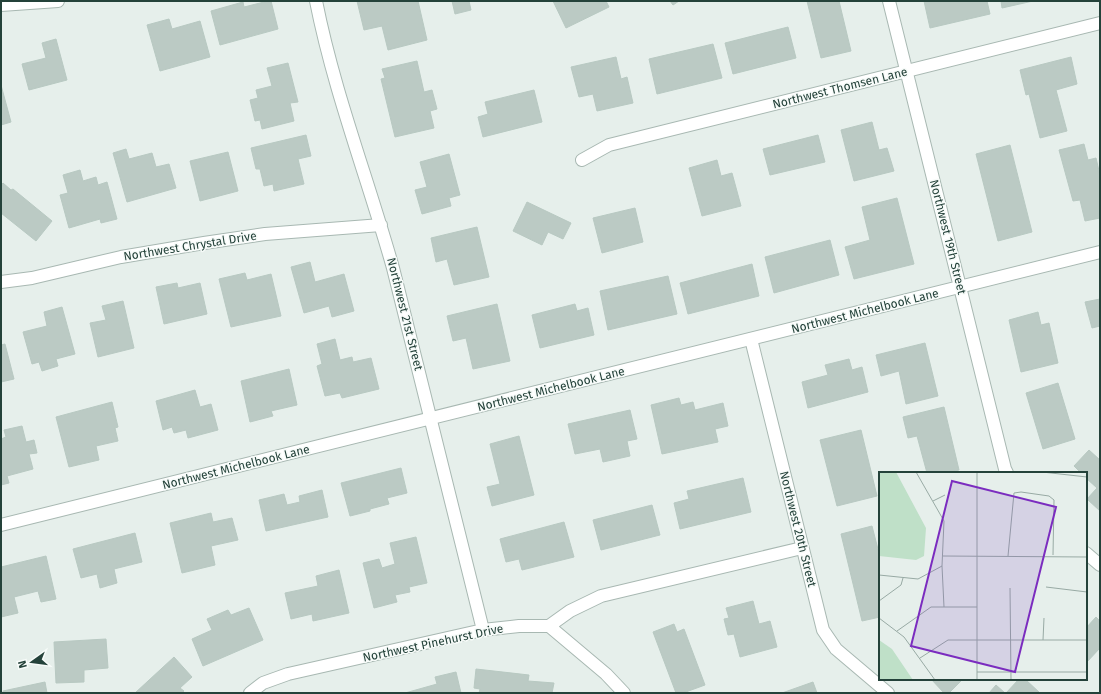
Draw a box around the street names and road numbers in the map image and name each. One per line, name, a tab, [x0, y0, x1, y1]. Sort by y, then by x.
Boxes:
street label: Northwest Thomsen Lane	[771, 64, 909, 112]
street label: Northwest 19th Street	[927, 178, 969, 297]
street label: Northwest Chrystal Drive	[122, 229, 258, 263]
street label: Northwest 21st Street	[384, 256, 426, 373]
street label: Northwest Michelbook Lane	[790, 286, 940, 336]
street label: Northwest Michelbook Lane	[476, 364, 626, 414]
street label: Northwest Michelbook Lane	[161, 442, 311, 492]
street label: Northwest 20th Street	[777, 469, 819, 589]
street label: Northwest Pinehurst Drive	[362, 621, 504, 665]

